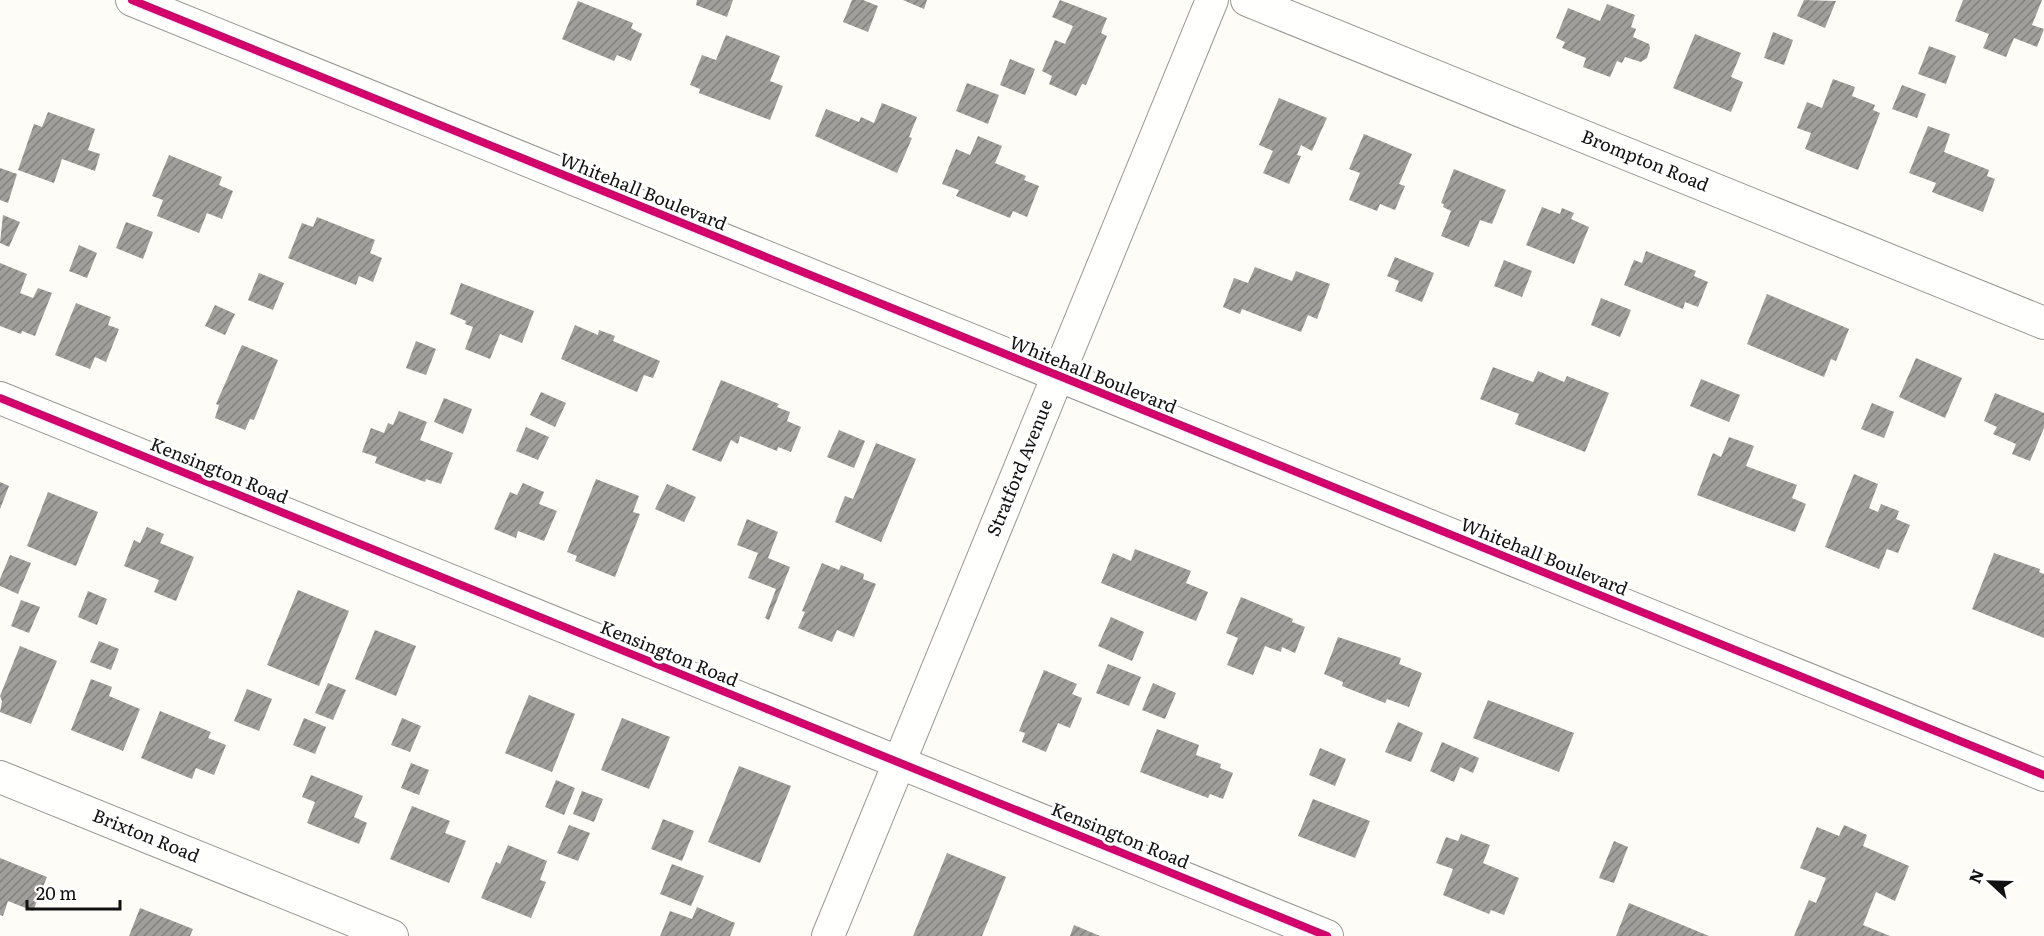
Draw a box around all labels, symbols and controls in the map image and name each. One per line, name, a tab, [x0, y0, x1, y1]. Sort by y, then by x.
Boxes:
street label: Brompton Road	[1578, 122, 1713, 197]
street label: Whitehall Boulevard	[556, 145, 731, 237]
street label: Whitehall Boulevard	[1006, 328, 1181, 420]
street label: Stratford Avenue	[979, 395, 1058, 540]
street label: Kensington Road	[146, 430, 293, 510]
street label: Whitehall Boulevard	[1457, 510, 1632, 602]
street label: Kensington Road	[596, 613, 743, 693]
street label: Kensington Road	[1047, 795, 1194, 875]
street label: Brixton Road	[89, 801, 204, 868]
north arrow	[1960, 852, 2020, 912]
text: N	[1962, 865, 1989, 887]
scale bar	[27, 873, 120, 911]
text: 20 m	[36, 879, 77, 906]

